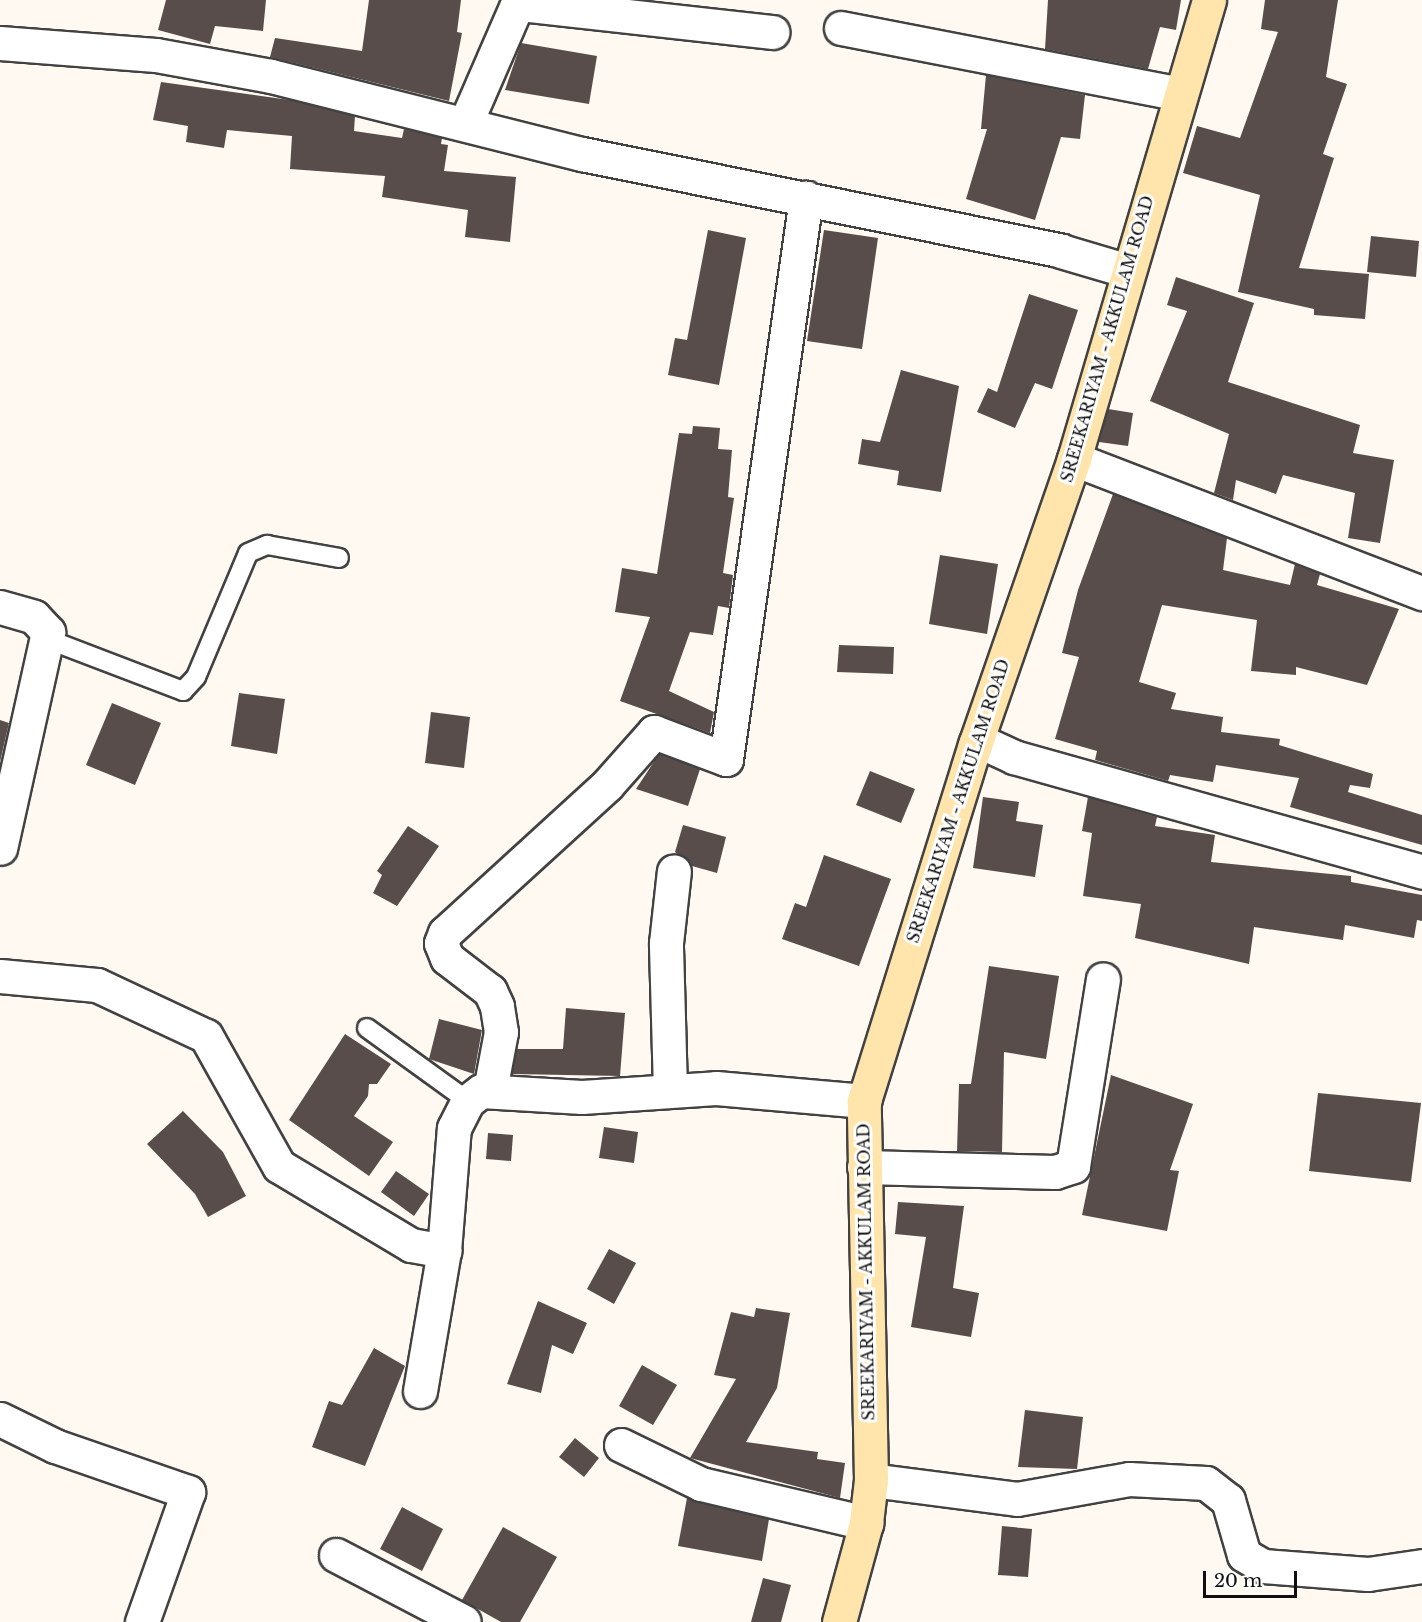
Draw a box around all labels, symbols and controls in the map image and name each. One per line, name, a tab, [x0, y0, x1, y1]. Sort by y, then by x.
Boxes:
street label: SREEKARIYAM - AKKULAM ROAD	[1057, 193, 1157, 485]
street label: SREEKARIYAM - AKKULAM ROAD	[903, 656, 1013, 946]
street label: SREEKARIYAM - AKKULAM ROAD	[854, 1123, 878, 1421]
scale bar	[1206, 1559, 1300, 1597]
text: 20 m	[1214, 1570, 1262, 1592]

